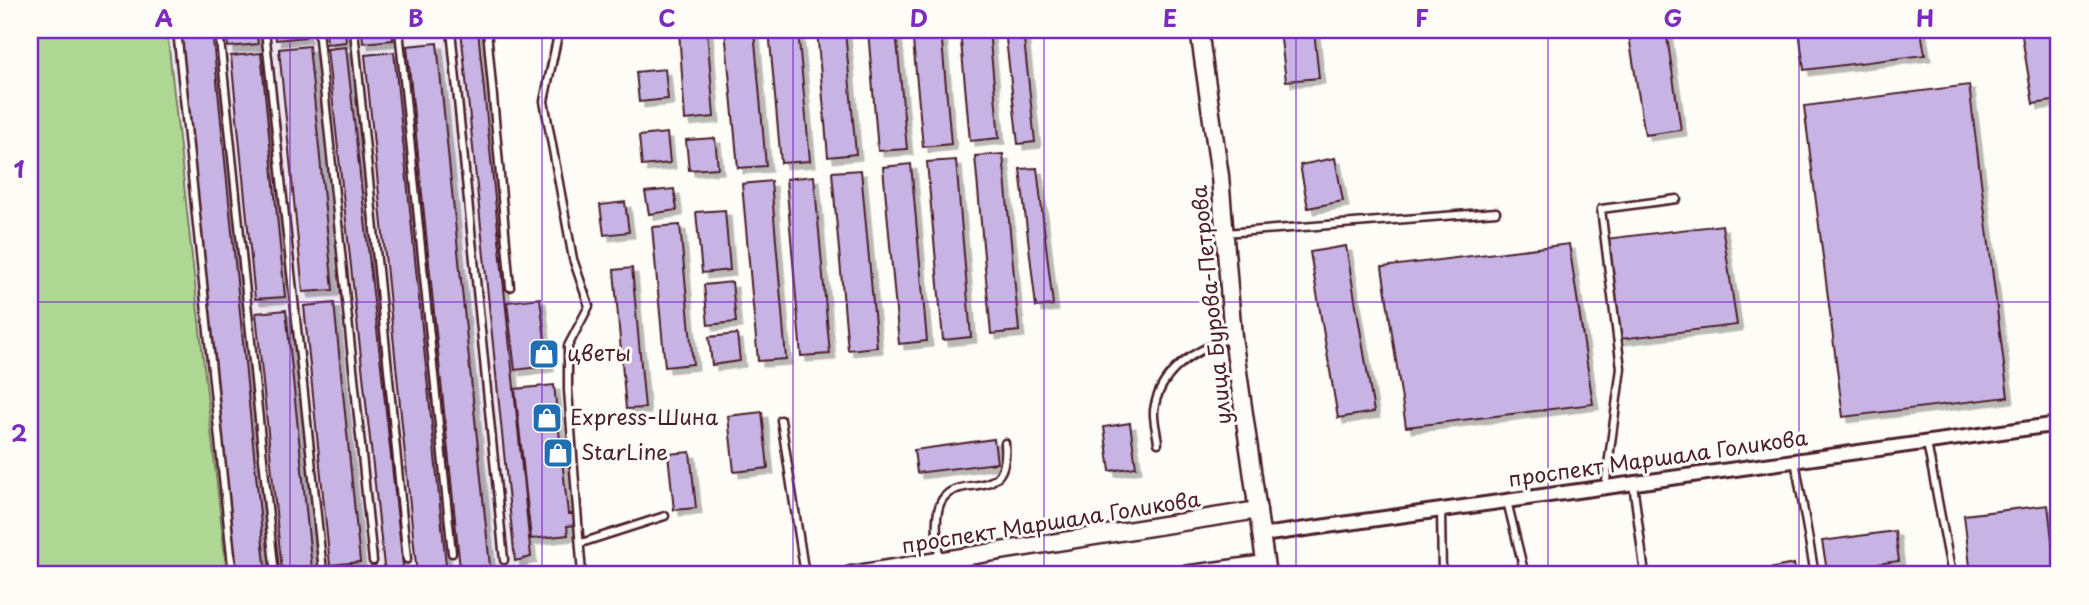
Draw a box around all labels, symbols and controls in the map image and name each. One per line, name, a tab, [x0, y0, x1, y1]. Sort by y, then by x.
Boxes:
text: A	[155, 0, 173, 35]
text: B	[408, 0, 424, 35]
text: C	[658, 0, 676, 35]
text: D	[910, 0, 928, 35]
text: E	[1163, 0, 1177, 35]
text: F	[1415, 0, 1429, 35]
text: G	[1664, 0, 1682, 35]
text: H	[1916, 0, 1934, 35]
text: 1	[14, 151, 25, 186]
street label: улица Бурова-Петрова	[1182, 184, 1238, 426]
place label: цветы	[567, 336, 631, 368]
shop icon: цветы	[527, 337, 561, 371]
place label: Express-Шина	[570, 400, 719, 432]
shop icon: Express-Шина	[530, 401, 564, 435]
text: 2	[11, 415, 27, 450]
street label: проспект Маршала Голикова	[1506, 420, 1809, 494]
place label: StarLine	[581, 435, 668, 467]
shop icon: StarLine	[541, 436, 575, 470]
street label: проспект Маршала Голикова	[899, 482, 1202, 560]

